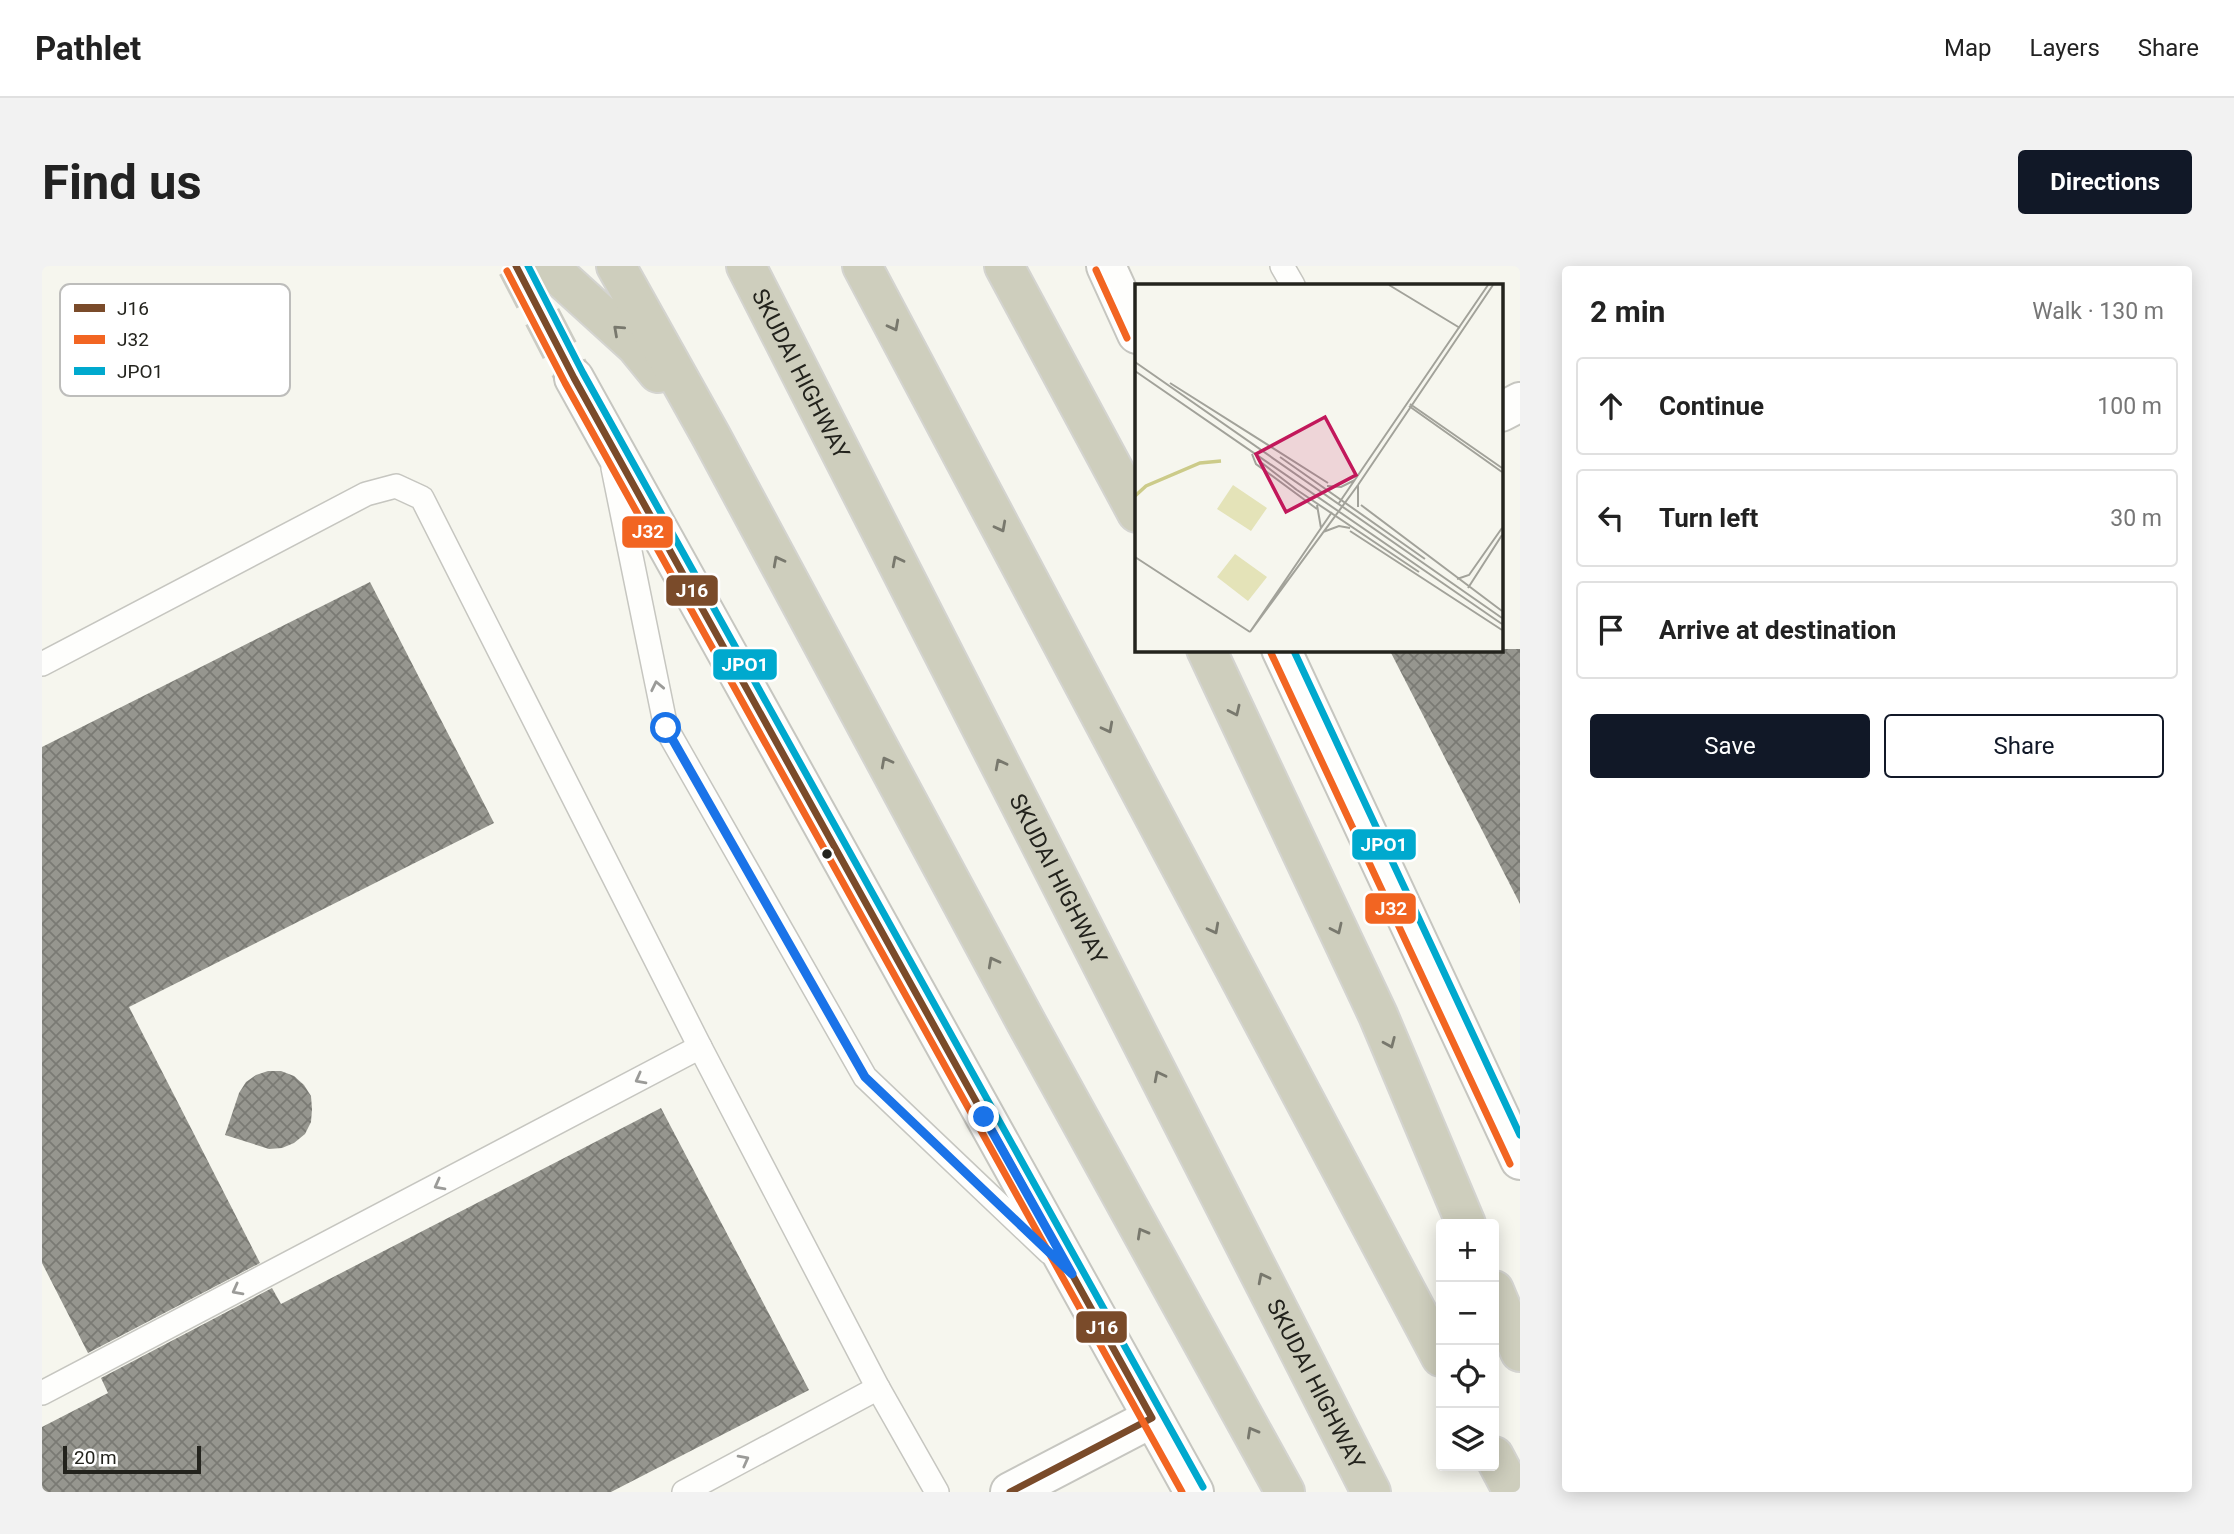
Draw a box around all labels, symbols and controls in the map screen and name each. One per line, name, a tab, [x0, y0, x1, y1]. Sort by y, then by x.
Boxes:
text: Pathlet	[35, 29, 141, 68]
text: Map	[1944, 34, 1992, 62]
text: Layers	[2030, 34, 2100, 62]
text: Share	[2138, 34, 2199, 62]
button: Directions	[2018, 150, 2192, 214]
text: Find us	[42, 154, 202, 211]
legend	[60, 284, 290, 396]
street label: SKUDAI HIGHWAY	[746, 284, 856, 464]
inset map	[1135, 284, 1503, 651]
text: 2 min	[1590, 294, 1665, 329]
text: J16	[117, 297, 149, 320]
text: Walk · 130 m	[2032, 298, 2164, 325]
one-way arrow	[886, 319, 900, 331]
one-way arrow	[613, 325, 626, 338]
text: J32	[117, 328, 149, 351]
text: JPO1	[117, 360, 163, 383]
icon: ahead	[1592, 387, 1630, 425]
text: Continue	[1659, 391, 1764, 421]
text: 100 m	[2097, 393, 2162, 420]
icon: left	[1592, 499, 1630, 537]
text: Turn left	[1659, 503, 1758, 533]
text: 30 m	[2110, 505, 2162, 532]
line badge: J32	[621, 515, 674, 549]
text: J32	[632, 520, 664, 543]
one-way arrow	[993, 520, 1006, 532]
one-way arrow	[773, 556, 787, 568]
one-way arrow	[891, 556, 905, 568]
line badge: J16	[665, 574, 719, 607]
text: J16	[676, 579, 708, 602]
icon: arrive	[1592, 611, 1630, 649]
text: Arrive at destination	[1659, 615, 1896, 645]
line badge: JPO1	[712, 648, 778, 681]
text: JPO1	[722, 653, 768, 676]
one-way arrow	[651, 680, 666, 692]
one-way arrow	[1227, 704, 1241, 716]
route start	[650, 712, 681, 743]
button: Save	[1590, 714, 1870, 778]
button: Share	[1884, 714, 2164, 778]
one-way arrow	[1099, 721, 1113, 733]
one-way arrow	[881, 757, 894, 769]
one-way arrow	[995, 759, 1009, 771]
street label: SKUDAI HIGHWAY	[1004, 789, 1113, 969]
line badge: JPO1	[1351, 828, 1417, 861]
text: JPO1	[1361, 833, 1407, 856]
unlabelled marker	[820, 847, 834, 861]
line badge: J32	[1364, 892, 1417, 925]
text: J32	[1375, 897, 1407, 920]
one-way arrow	[1206, 922, 1219, 934]
one-way arrow	[1329, 922, 1343, 934]
one-way arrow	[988, 957, 1002, 970]
one-way arrow	[1382, 1035, 1396, 1048]
one-way arrow	[635, 1071, 647, 1084]
one-way arrow	[1154, 1071, 1168, 1083]
route end	[968, 1101, 999, 1132]
one-way arrow	[433, 1176, 446, 1190]
map controls	[1436, 1219, 1499, 1471]
button: +	[1436, 1219, 1499, 1282]
one-way arrow	[1137, 1228, 1150, 1240]
one-way arrow	[1257, 1273, 1271, 1286]
one-way arrow	[232, 1282, 244, 1296]
button: −	[1436, 1282, 1499, 1345]
street label: SKUDAI HIGHWAY	[1261, 1294, 1371, 1474]
line badge: J16	[1075, 1310, 1128, 1344]
text: J16	[1086, 1316, 1118, 1339]
button: locate	[1436, 1345, 1499, 1408]
button: layers	[1436, 1408, 1499, 1471]
one-way arrow	[1246, 1427, 1260, 1440]
scale bar	[63, 1443, 201, 1475]
text: 20 m	[74, 1446, 117, 1469]
one-way arrow	[737, 1455, 749, 1468]

